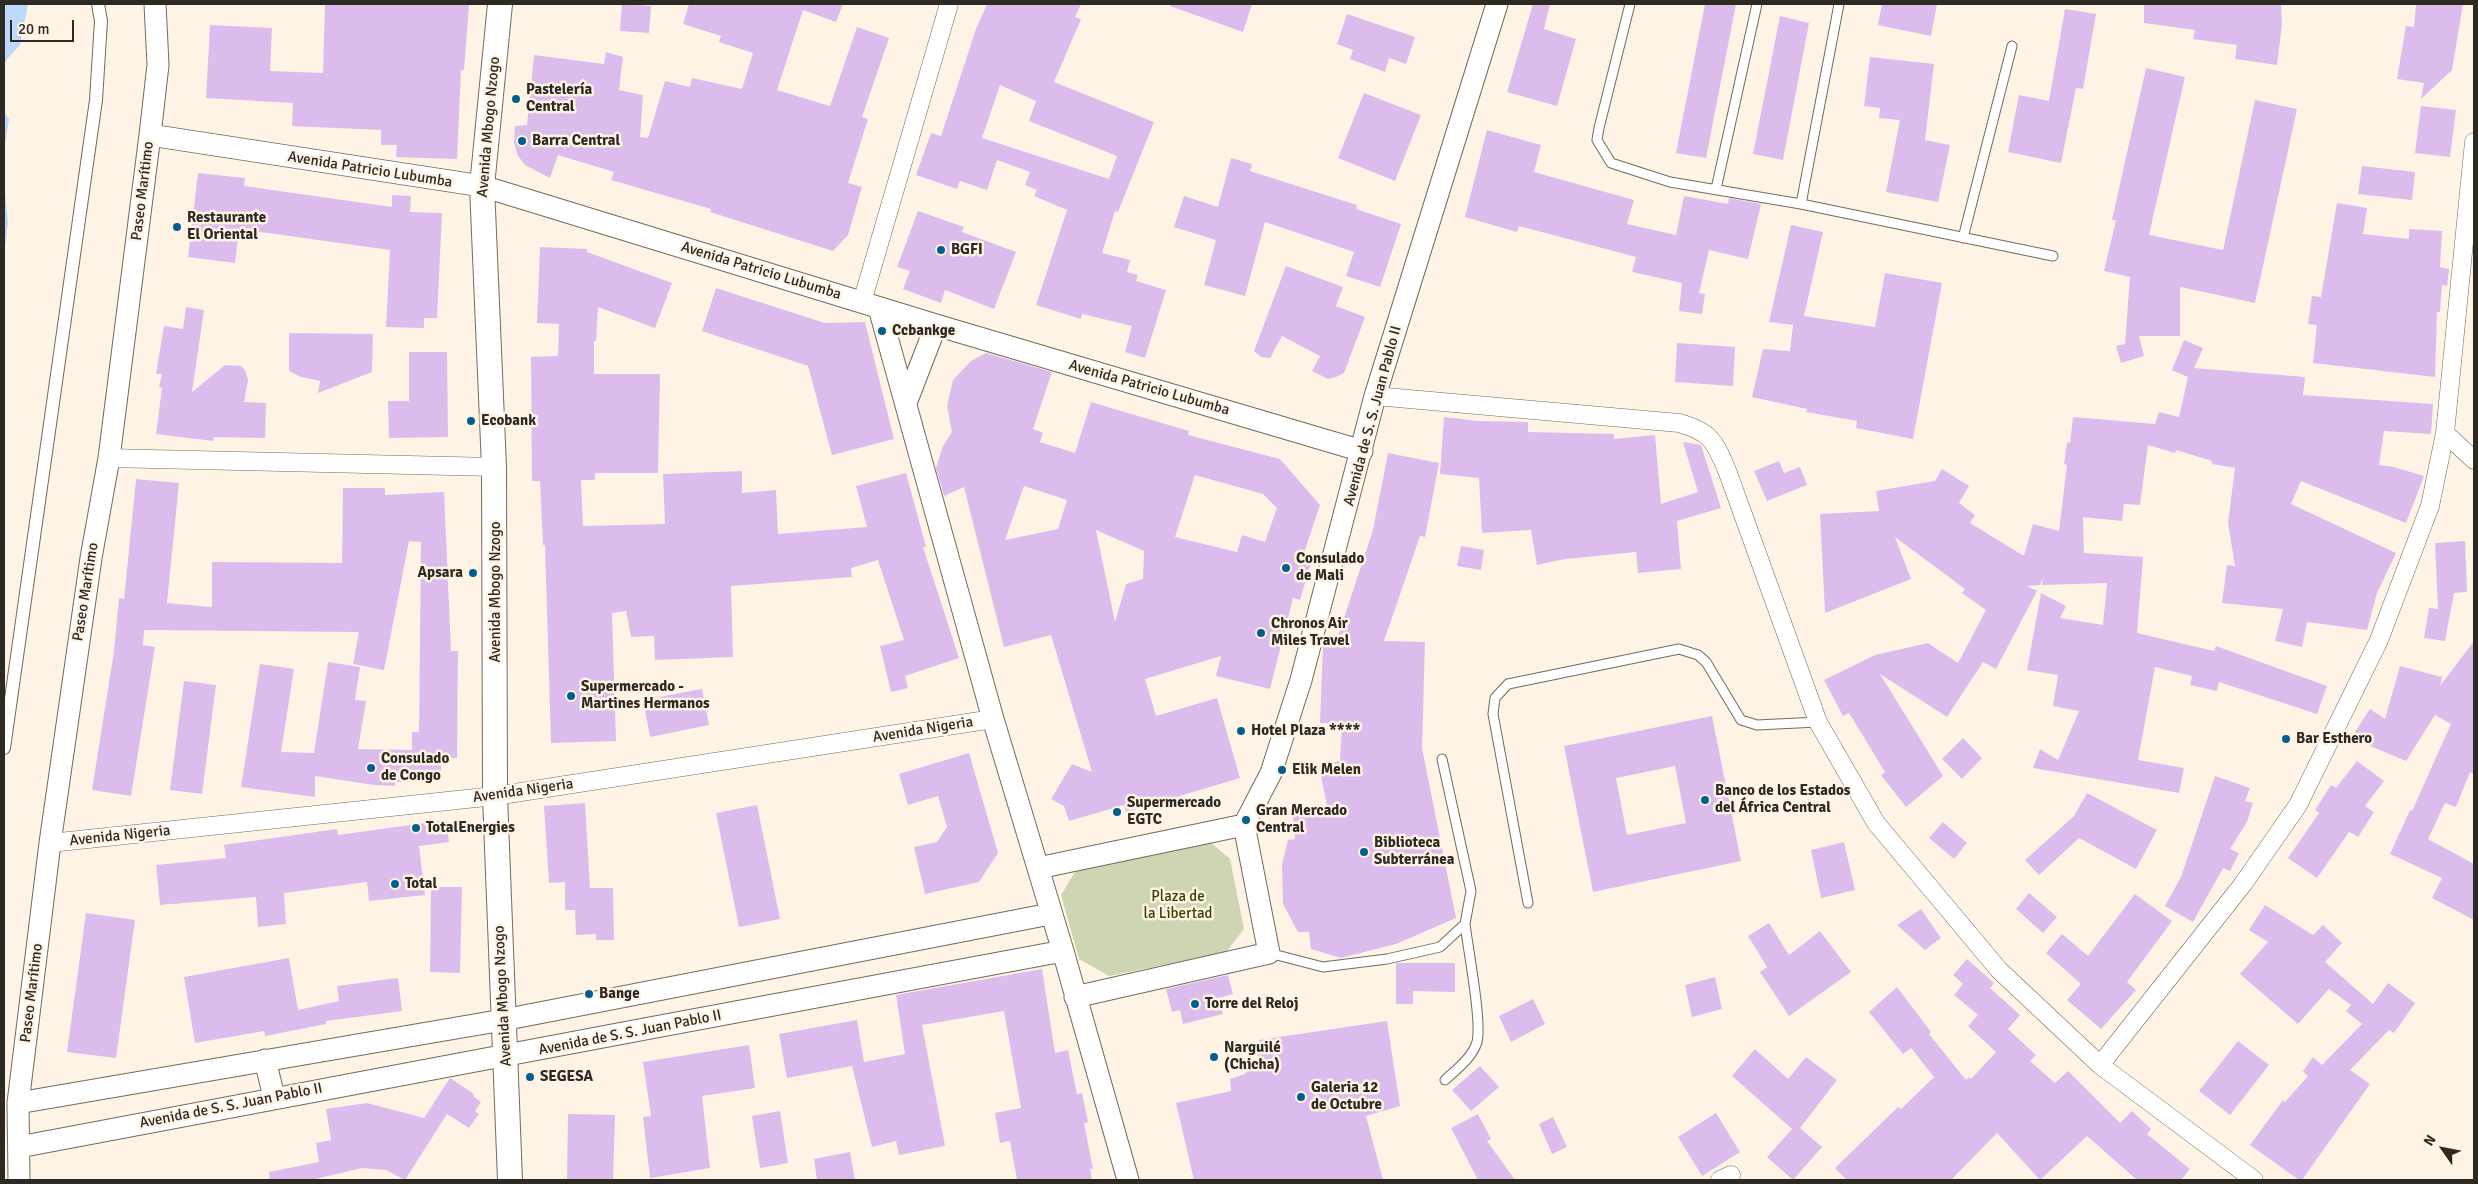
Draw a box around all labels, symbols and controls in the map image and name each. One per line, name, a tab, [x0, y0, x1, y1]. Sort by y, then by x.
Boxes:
scale bar	[12, 10, 76, 42]
text: 20 m	[18, 20, 49, 38]
street label: Avenida Mbogo Nzogo	[474, 56, 504, 198]
place label: Pastelería Central	[526, 81, 592, 116]
marker: Pastelería Central	[510, 93, 522, 105]
place label: Barra Central	[532, 132, 620, 150]
marker: Barra Central	[516, 135, 528, 147]
street label: Paseo Marítimo	[128, 140, 158, 242]
street label: Avenida Patricio Lubumba	[286, 148, 454, 192]
place label: Restaurante El Oriental	[187, 209, 266, 244]
marker: Restaurante El Oriental	[171, 221, 183, 233]
street label: Avenida Patricio Lubumba	[679, 238, 843, 304]
place label: BGFI	[951, 241, 983, 259]
marker: BGFI	[935, 244, 947, 256]
place label: Ccbankge	[892, 322, 955, 340]
street label: Avenida de S. S. Juan Pablo II	[1340, 324, 1406, 508]
marker: Ccbankge	[876, 325, 888, 337]
street label: Avenida Patricio Lubumba	[1066, 356, 1232, 420]
place label: Ecobank	[481, 412, 536, 430]
marker: Ecobank	[465, 415, 477, 427]
street label: Avenida Mbogo Nzogo	[487, 521, 505, 663]
street label: Paseo Marítimo	[69, 541, 103, 643]
place label: Consulado de Mali	[1296, 550, 1364, 585]
marker: Consulado de Mali	[1280, 562, 1292, 574]
place label: Apsara	[418, 564, 463, 582]
marker: Apsara	[467, 567, 479, 579]
place label: Chronos Air Miles Travel	[1271, 615, 1349, 650]
marker: Chronos Air Miles Travel	[1255, 627, 1267, 639]
place label: Supermercado - Martines Hermanos	[581, 678, 710, 713]
marker: Supermercado - Martines Hermanos	[565, 690, 577, 702]
street label: Avenida Nigeria	[872, 713, 974, 747]
place label: Hotel Plaza ****	[1251, 722, 1360, 740]
marker: Hotel Plaza ****	[1235, 725, 1247, 737]
place label: Bar Esthero	[2296, 730, 2372, 748]
marker: Bar Esthero	[2280, 733, 2292, 745]
place label: Consulado de Congo	[381, 750, 449, 785]
place label: Elik Melen	[1292, 761, 1361, 779]
marker: Consulado de Congo	[365, 762, 377, 774]
marker: Elik Melen	[1276, 764, 1288, 776]
street label: Avenida Nigeria	[472, 775, 574, 807]
place label: Banco de los Estados del África Central	[1715, 782, 1850, 817]
place label: Supermercado EGTC	[1127, 794, 1221, 829]
marker: Banco de los Estados del África Central	[1699, 794, 1711, 806]
place label: Gran Mercado Central	[1256, 802, 1347, 837]
marker: Supermercado EGTC	[1111, 806, 1123, 818]
marker: Gran Mercado Central	[1240, 814, 1252, 826]
place label: TotalEnergies	[426, 819, 515, 837]
street label: Avenida Nigeria	[69, 822, 171, 850]
marker: TotalEnergies	[410, 822, 422, 834]
place label: Biblioteca Subterránea	[1374, 834, 1454, 869]
marker: Biblioteca Subterránea	[1358, 846, 1370, 858]
place label: Total	[405, 875, 437, 893]
marker: Total	[389, 878, 401, 890]
park label: Plaza de la Libertad	[1144, 888, 1212, 923]
street label: Avenida Mbogo Nzogo	[490, 925, 516, 1067]
street label: Paseo Marítimo	[17, 942, 47, 1044]
place label: Bange	[599, 985, 640, 1003]
marker: Bange	[583, 988, 595, 1000]
place label: Torre del Reloj	[1205, 995, 1299, 1013]
marker: Torre del Reloj	[1189, 998, 1201, 1010]
street label: Avenida de S. S. Juan Pablo II	[537, 1006, 723, 1060]
place label: Narguilé (Chicha)	[1224, 1039, 1281, 1074]
marker: Narguilé (Chicha)	[1208, 1051, 1220, 1063]
place label: SEGESA	[540, 1068, 593, 1086]
marker: SEGESA	[524, 1071, 536, 1083]
street label: Avenida de S. S. Juan Pablo II	[138, 1079, 324, 1133]
place label: Galeria 12 de Octubre	[1311, 1079, 1382, 1114]
marker: Galeria 12 de Octubre	[1295, 1091, 1307, 1103]
north arrow	[2418, 1124, 2468, 1174]
text: N	[2420, 1132, 2440, 1149]

